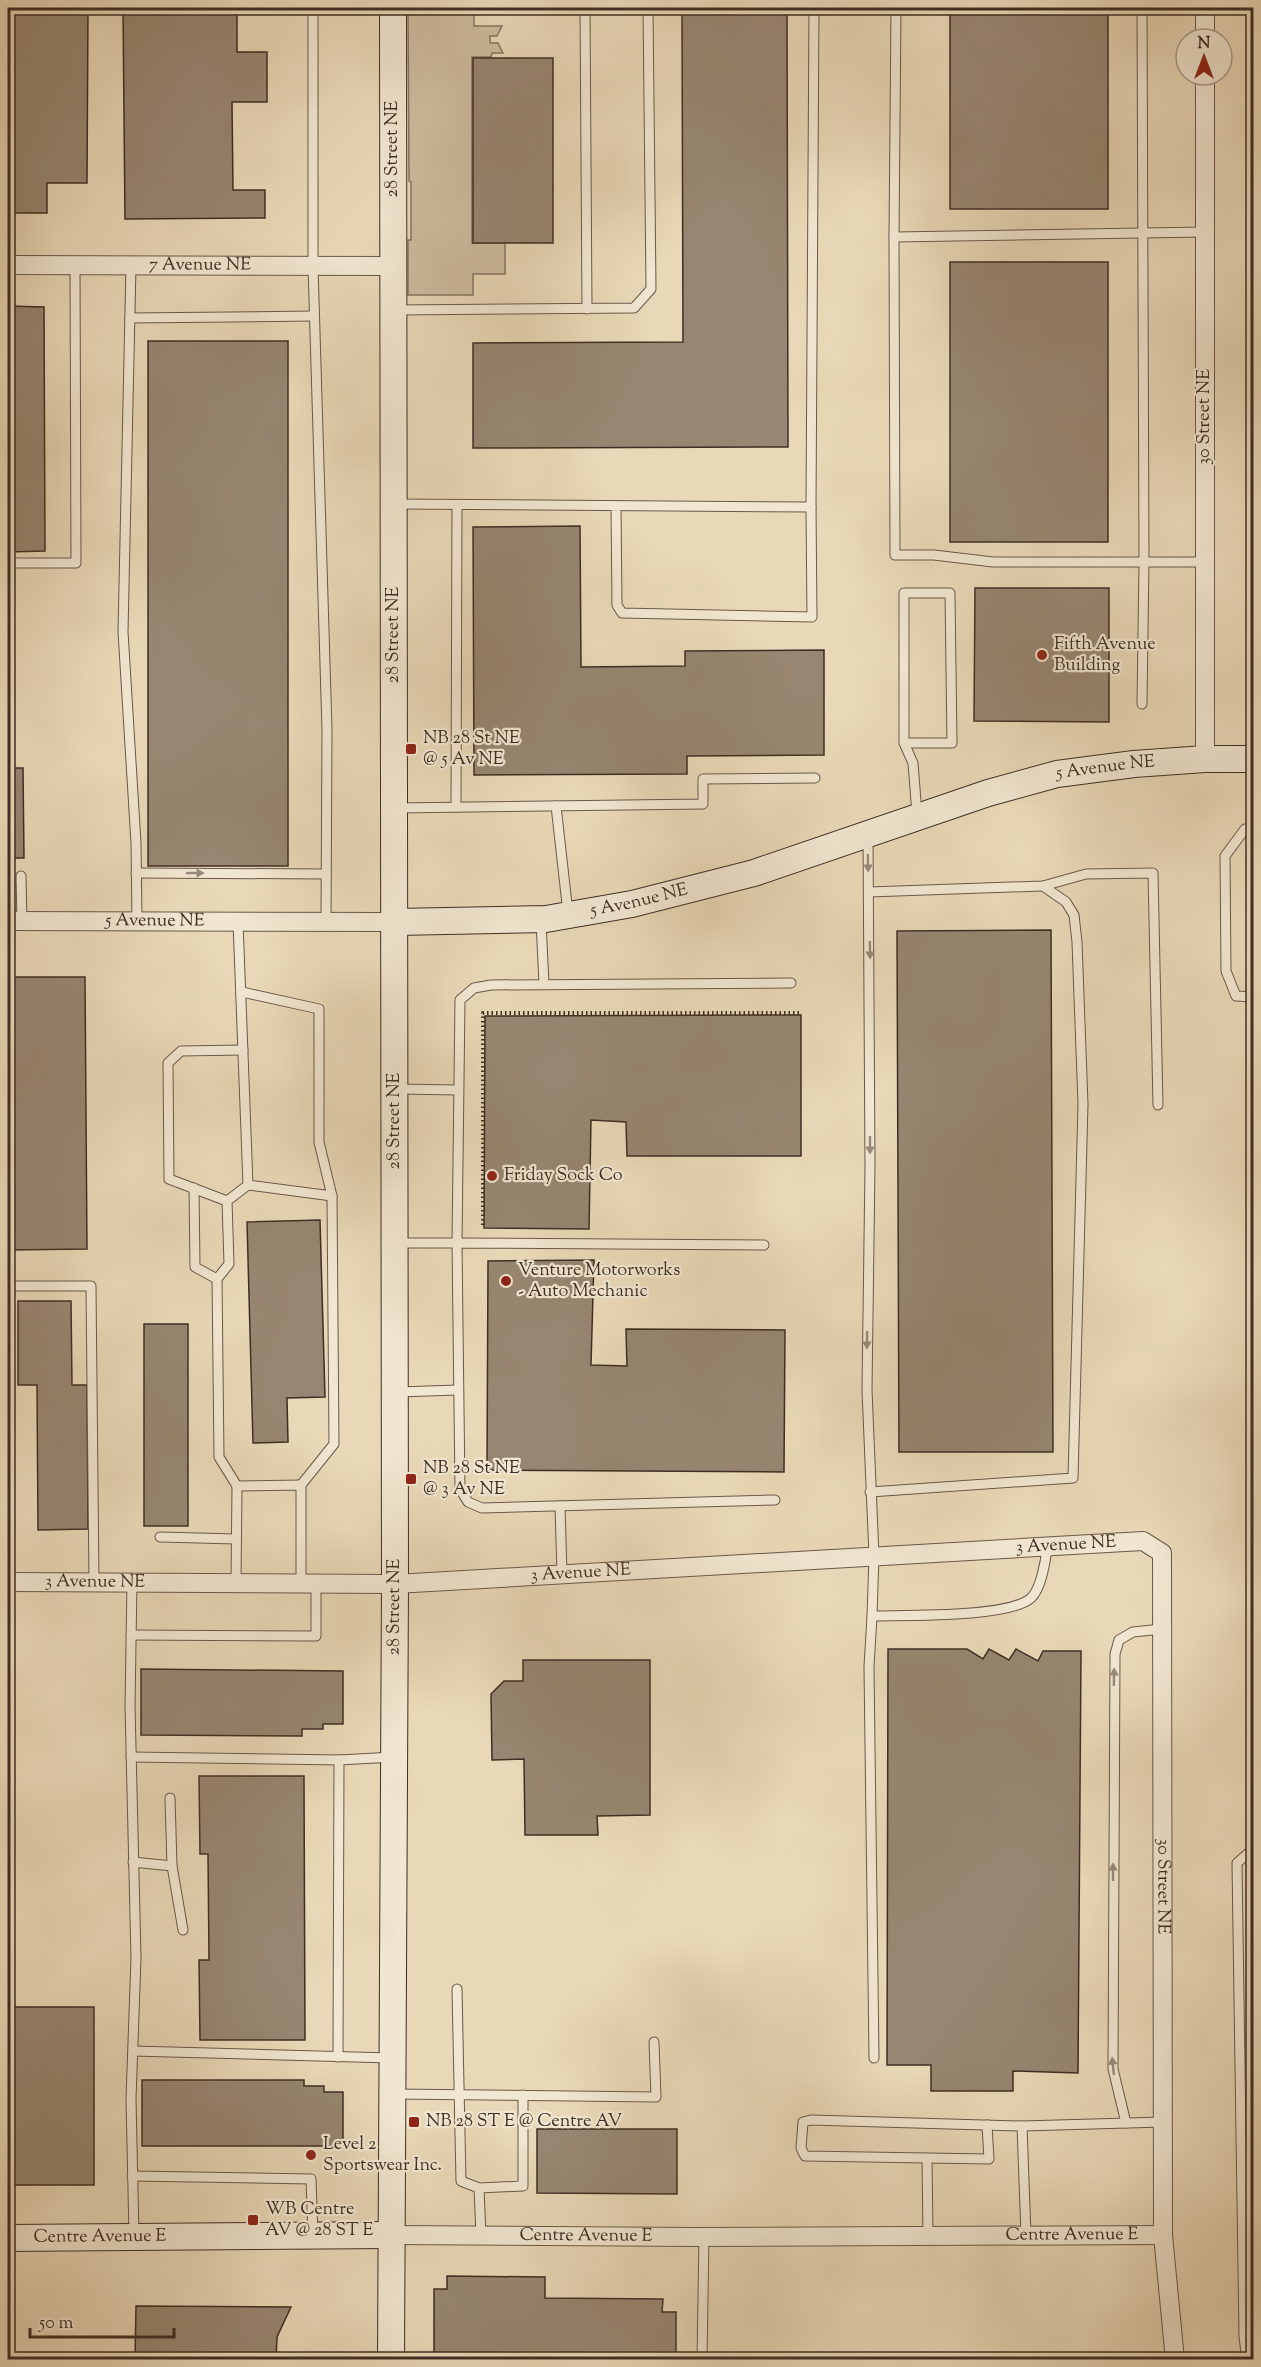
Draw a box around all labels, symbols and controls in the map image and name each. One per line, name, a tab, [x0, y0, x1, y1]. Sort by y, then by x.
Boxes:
north arrow	[1174, 27, 1234, 87]
text: N	[1198, 33, 1211, 56]
street label: 28 Street NE	[380, 100, 406, 197]
street label: 7 Avenue NE	[149, 252, 251, 279]
street label: 30 Street NE	[1192, 369, 1218, 465]
street label: 28 Street NE	[381, 586, 407, 683]
place label: Fifth Avenue Building	[1054, 632, 1156, 679]
marker: Fifth Avenue Building	[1035, 648, 1049, 662]
place label: NB 28 St NE @ 5 Av NE	[423, 726, 520, 773]
marker: NB 28 St NE @ 5 Av NE	[404, 742, 418, 756]
street label: 5 Avenue NE	[1054, 750, 1156, 787]
one-way arrow	[864, 853, 873, 872]
one-way arrow	[185, 868, 204, 878]
street label: 5 Avenue NE	[587, 877, 691, 924]
street label: 5 Avenue NE	[104, 908, 205, 935]
one-way arrow	[865, 940, 874, 959]
street label: 28 Street NE	[382, 1072, 408, 1169]
one-way arrow	[865, 1135, 875, 1154]
place label: Friday Sock Co	[504, 1163, 623, 1189]
marker: Friday Sock Co	[485, 1169, 499, 1183]
place label: Venture Motorworks - Auto Mechanic	[518, 1258, 680, 1305]
marker: Venture Motorworks - Auto Mechanic	[499, 1274, 513, 1288]
one-way arrow	[862, 1330, 872, 1349]
place label: NB 28 St NE @ 3 Av NE	[423, 1456, 520, 1503]
marker: NB 28 St NE @ 3 Av NE	[404, 1472, 418, 1486]
street label: 3 Avenue NE	[1015, 1530, 1117, 1561]
street label: 3 Avenue NE	[530, 1557, 632, 1589]
street label: 28 Street NE	[382, 1558, 408, 1656]
street label: 3 Avenue NE	[45, 1569, 145, 1596]
one-way arrow	[1109, 1667, 1119, 1686]
street label: 30 Street NE	[1149, 1838, 1176, 1934]
one-way arrow	[1108, 1862, 1118, 1881]
one-way arrow	[1109, 2057, 1118, 2076]
place label: NB 28 ST E @ Centre AV	[426, 2109, 622, 2135]
marker: NB 28 ST E @ Centre AV	[407, 2115, 421, 2129]
place label: Level 2 Sportswear Inc.	[323, 2132, 442, 2179]
marker: Level 2 Sportswear Inc.	[304, 2148, 318, 2162]
place label: WB Centre AV @ 28 ST E	[265, 2197, 374, 2244]
marker: WB Centre AV @ 28 ST E	[246, 2213, 260, 2227]
street label: Centre Avenue E	[1005, 2222, 1139, 2249]
street label: Centre Avenue E	[519, 2223, 653, 2250]
street label: Centre Avenue E	[33, 2224, 167, 2251]
scale bar	[30, 2301, 174, 2339]
text: 50 m	[38, 2311, 74, 2337]

